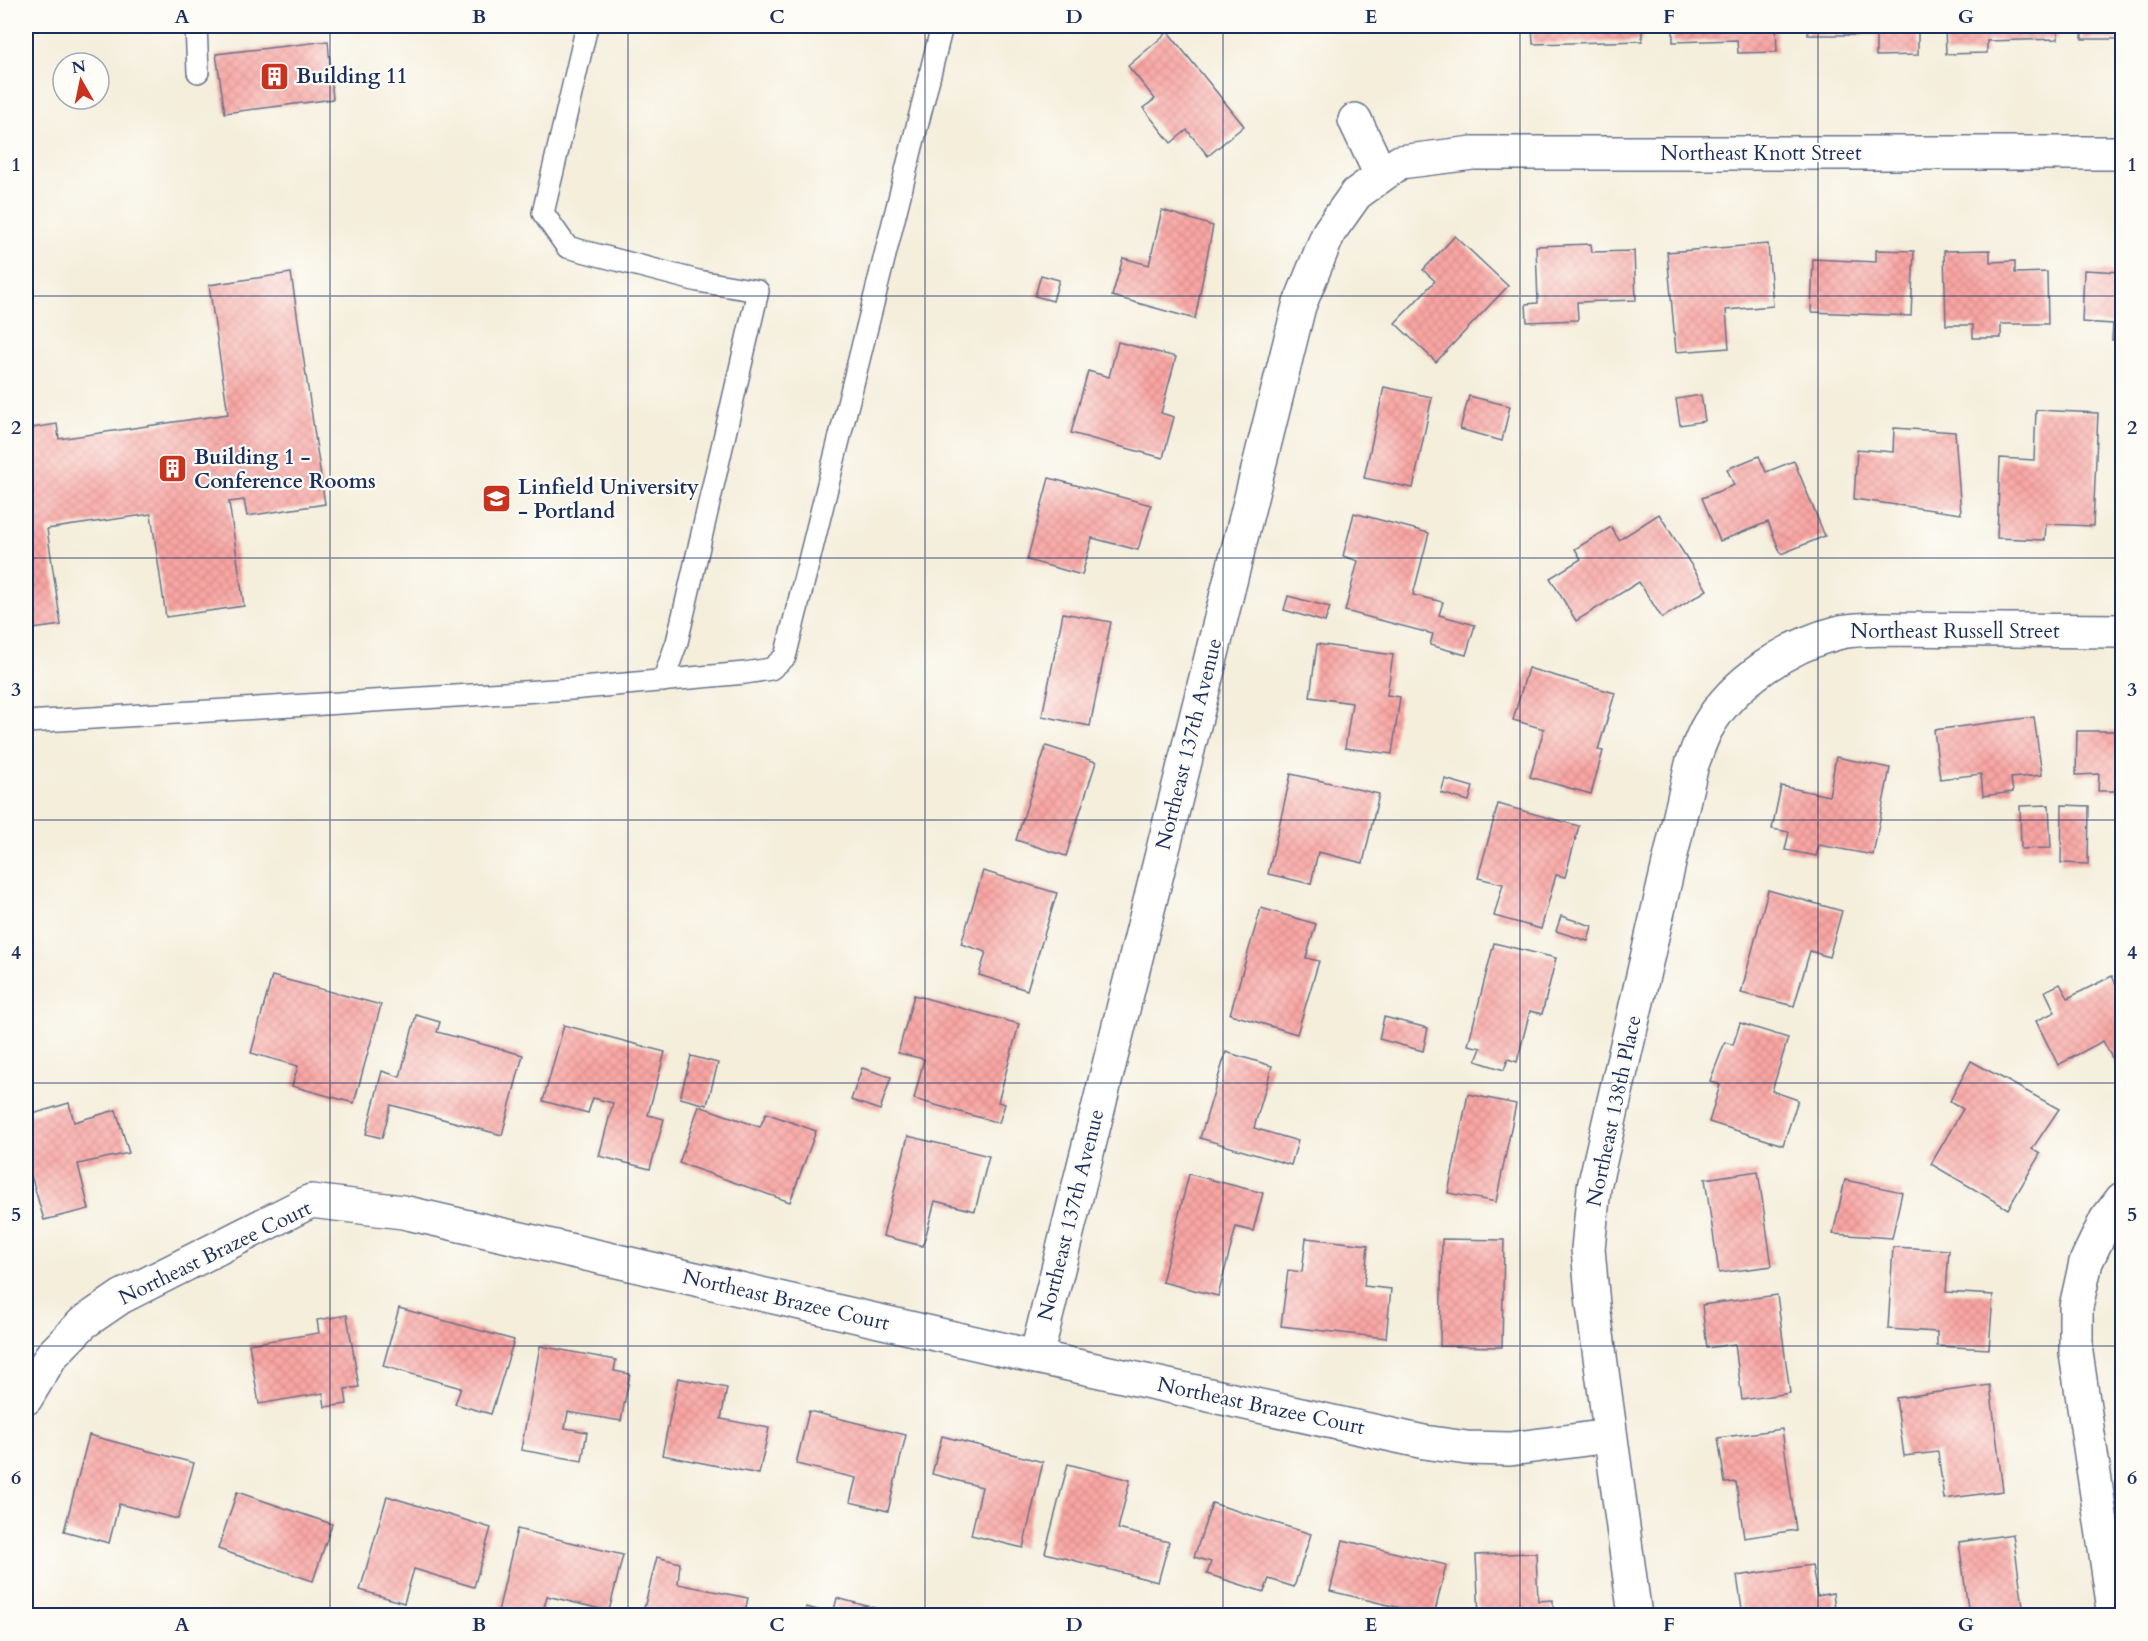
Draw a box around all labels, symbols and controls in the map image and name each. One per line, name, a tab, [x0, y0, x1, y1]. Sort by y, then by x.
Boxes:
text: A	[174, 3, 190, 30]
text: B	[472, 3, 486, 30]
text: C	[769, 3, 785, 30]
text: D	[1065, 3, 1083, 30]
text: E	[1365, 3, 1377, 30]
text: F	[1663, 3, 1675, 30]
text: G	[1958, 3, 1974, 30]
north arrow	[51, 51, 111, 111]
text: N	[70, 55, 87, 79]
building icon: Building 11	[259, 60, 291, 92]
place label: Building 11	[296, 62, 408, 91]
street label: Northeast Knott Street	[1660, 139, 1862, 168]
text: 1	[11, 151, 21, 178]
text: 1	[2127, 151, 2137, 178]
text: 2	[11, 414, 21, 441]
text: 2	[2127, 414, 2137, 441]
place label: Building 1 - Conference Rooms	[194, 443, 376, 496]
building icon: Building 1 - Conference Rooms	[157, 453, 189, 485]
place label: Linfield University - Portland	[518, 473, 699, 526]
school or university icon: Linfield University - Portland	[481, 483, 513, 515]
street label: Northeast Russell Street	[1850, 617, 2060, 646]
street label: Northeast 137th Avenue	[1149, 635, 1229, 853]
text: 3	[11, 676, 21, 703]
text: 3	[2127, 676, 2137, 703]
text: 4	[11, 939, 21, 966]
text: 4	[2127, 939, 2137, 966]
street label: Northeast 138th Place	[1580, 1013, 1648, 1209]
street label: Northeast 137th Avenue	[1031, 1106, 1111, 1324]
street label: Northeast Brazee Court	[114, 1193, 317, 1312]
text: 5	[11, 1201, 21, 1228]
text: 5	[2127, 1201, 2137, 1228]
street label: Northeast Brazee Court	[680, 1262, 893, 1338]
street label: Northeast Brazee Court	[1155, 1370, 1368, 1442]
text: 6	[11, 1464, 21, 1491]
text: 6	[2127, 1464, 2137, 1491]
text: A	[174, 1611, 190, 1638]
text: B	[472, 1611, 486, 1638]
text: C	[769, 1611, 785, 1638]
text: D	[1065, 1611, 1083, 1638]
text: E	[1365, 1611, 1377, 1638]
text: F	[1663, 1611, 1675, 1638]
text: G	[1958, 1611, 1974, 1638]

